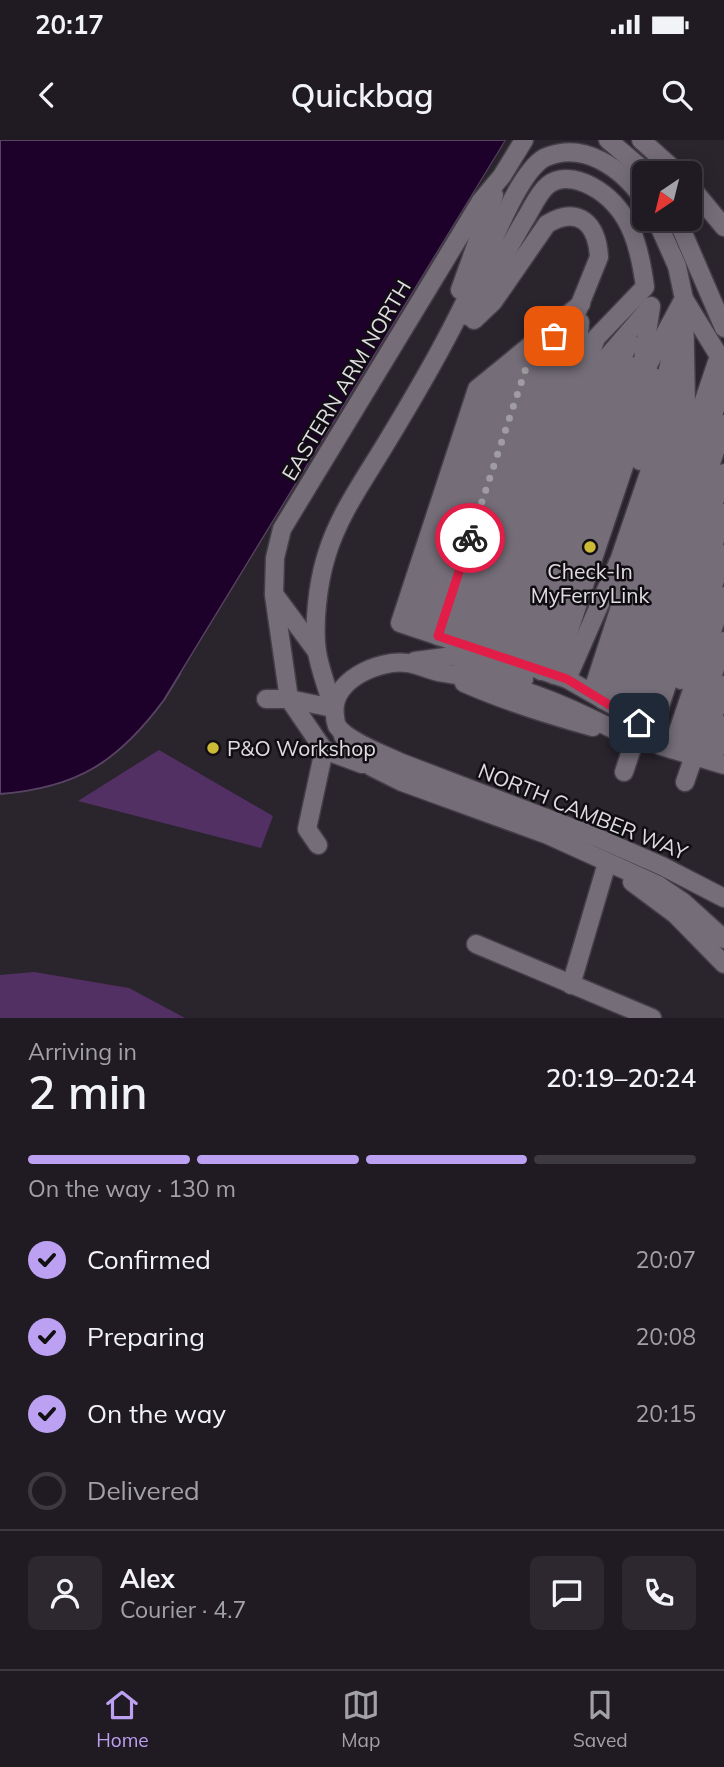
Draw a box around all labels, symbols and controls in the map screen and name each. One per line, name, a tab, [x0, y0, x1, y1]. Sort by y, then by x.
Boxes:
text: 20:17	[35, 8, 104, 41]
text: Quickbag	[290, 75, 434, 115]
icon: back	[28, 76, 66, 114]
icon: search	[658, 76, 696, 114]
north arrow	[632, 161, 702, 231]
map controls	[632, 161, 702, 231]
street label: EASTERN ARM NORTH	[276, 275, 416, 485]
pin	[524, 306, 584, 366]
icon: bag	[535, 317, 573, 355]
courier	[435, 503, 505, 573]
icon: bike	[451, 519, 489, 557]
marker: Check-In MyFerryLink	[582, 539, 598, 555]
place label: Check-In MyFerryLink	[531, 558, 649, 608]
pin	[609, 693, 669, 753]
icon: home	[620, 704, 658, 742]
place label: P&O Workshop	[227, 735, 376, 761]
marker: P&O Workshop	[205, 740, 221, 756]
street label: NORTH CAMBER WAY	[475, 757, 692, 865]
text: Arriving in	[28, 1037, 137, 1066]
text: 20:19–20:24	[546, 1061, 696, 1094]
text: 2 min	[28, 1063, 147, 1121]
text: On the way · 130 m	[28, 1174, 236, 1203]
icon: check	[28, 1241, 66, 1279]
text: Confirmed	[87, 1243, 211, 1276]
text: 20:07	[636, 1245, 696, 1274]
icon: check	[28, 1318, 66, 1356]
text: Preparing	[87, 1320, 205, 1353]
text: 20:08	[636, 1322, 696, 1351]
icon: check	[28, 1395, 66, 1433]
text: On the way	[87, 1397, 226, 1430]
text: 20:15	[636, 1399, 696, 1428]
text: Delivered	[87, 1474, 200, 1507]
button: person	[28, 1556, 102, 1630]
button: chat	[530, 1556, 604, 1630]
button: phone	[622, 1556, 696, 1630]
text: Alex	[120, 1562, 175, 1595]
text: Courier · 4.7	[120, 1595, 246, 1624]
tab: Home	[96, 1686, 149, 1752]
tab: Map	[341, 1686, 380, 1752]
tab: Saved	[573, 1686, 628, 1752]

